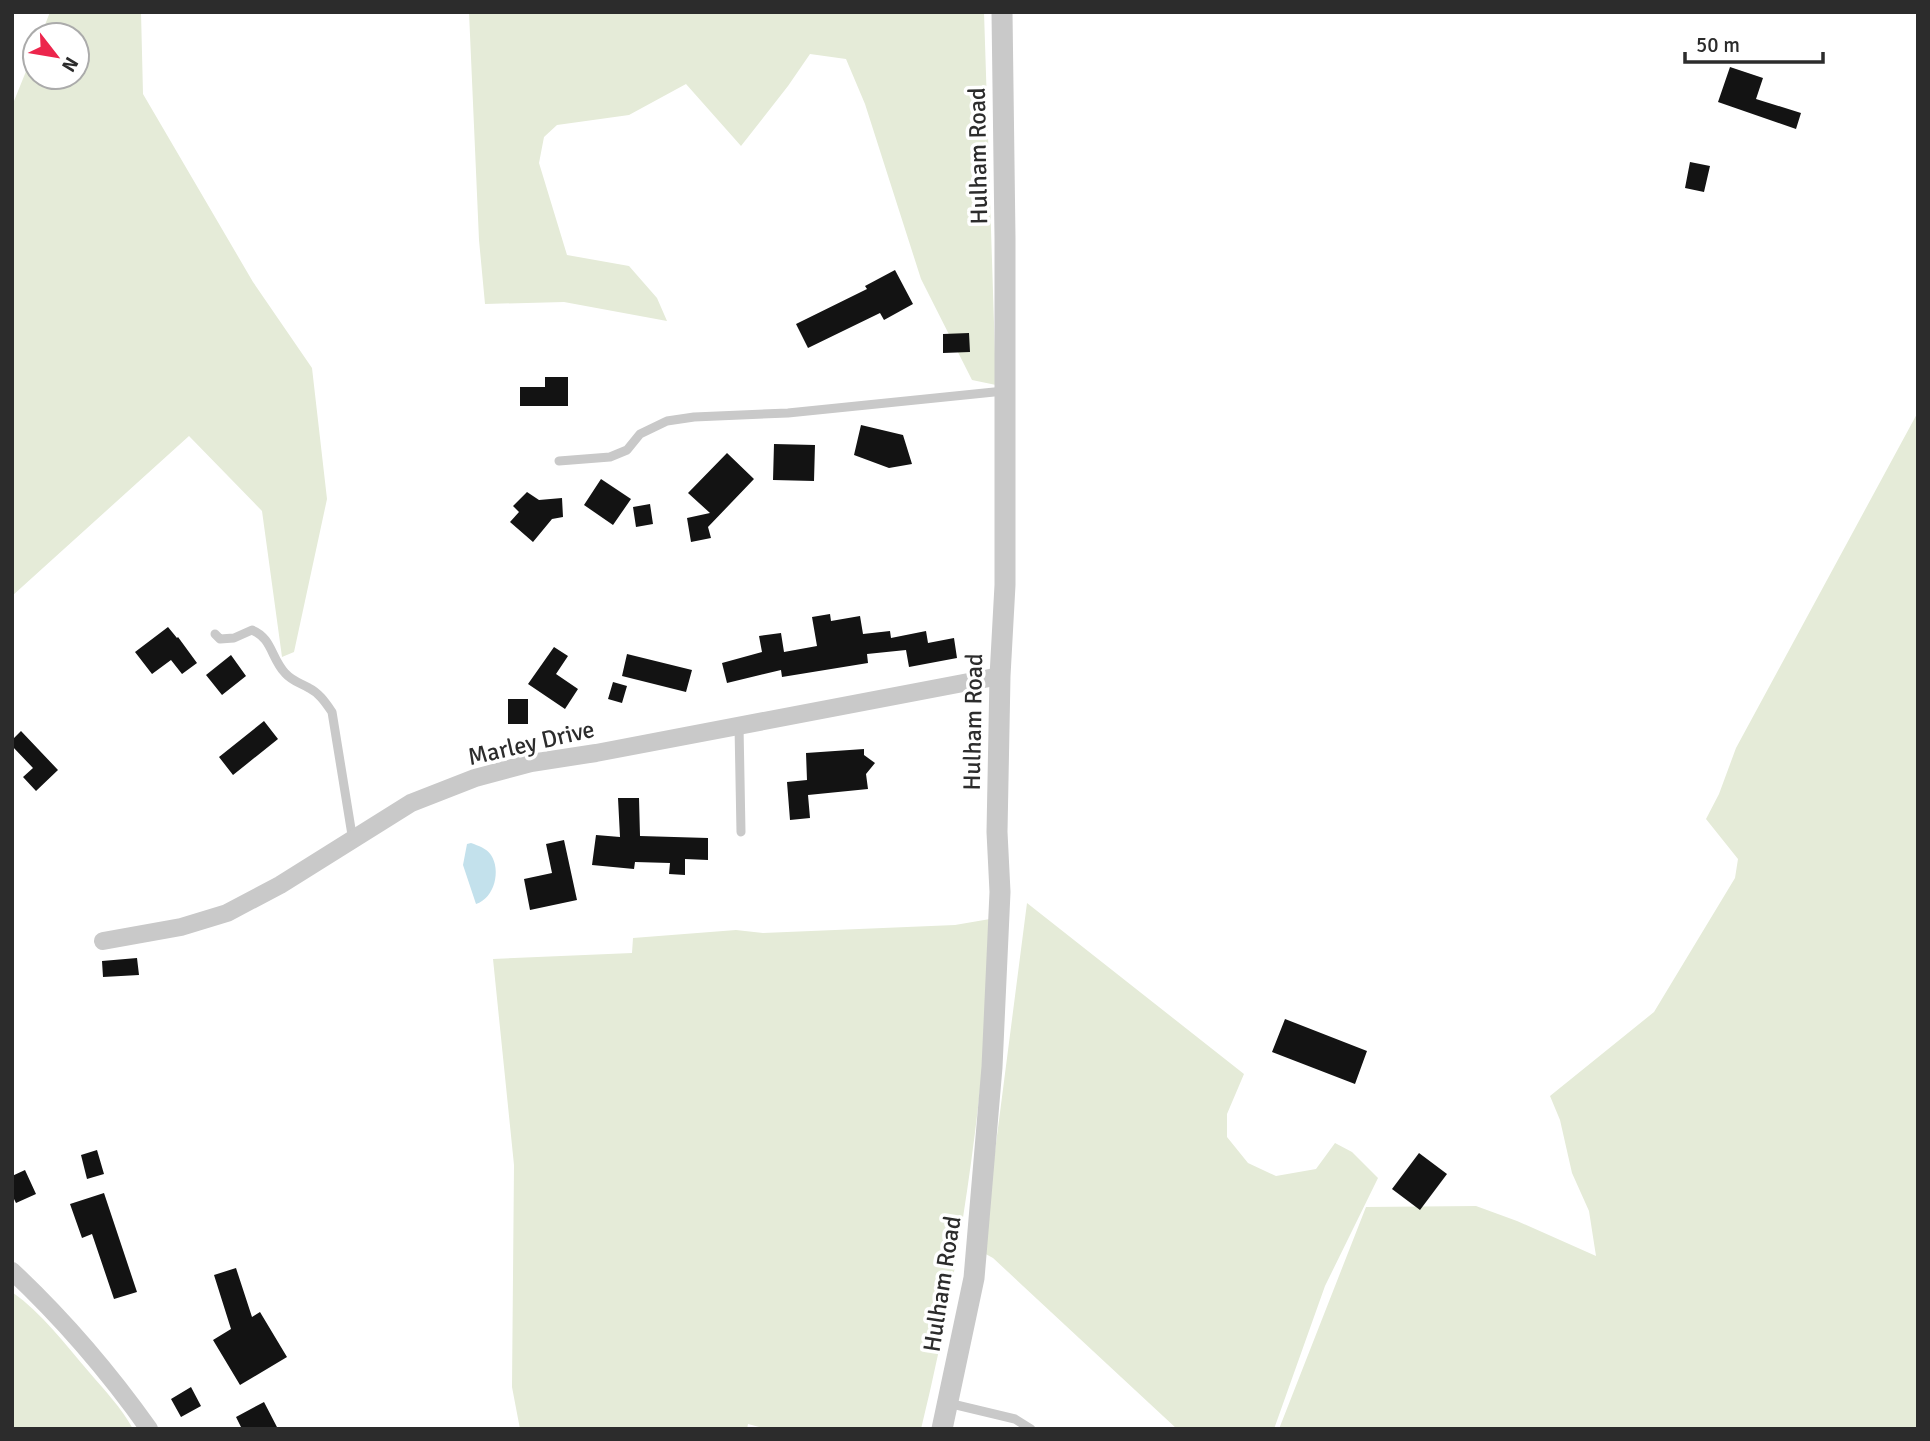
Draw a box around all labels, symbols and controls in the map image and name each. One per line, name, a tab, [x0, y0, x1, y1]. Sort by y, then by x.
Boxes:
north arrow	[21, 21, 91, 91]
scale bar	[1685, 21, 1823, 65]
text: 50 m	[1696, 32, 1740, 58]
text: N	[56, 52, 83, 76]
street label: Hulham Road	[962, 87, 994, 225]
street label: Hulham Road	[957, 653, 989, 791]
street label: Marley Drive	[465, 714, 597, 772]
street label: Hulham Road	[916, 1214, 968, 1354]

